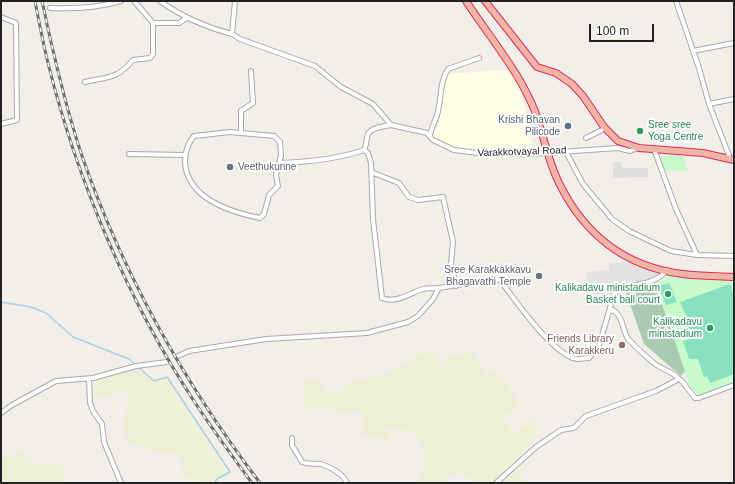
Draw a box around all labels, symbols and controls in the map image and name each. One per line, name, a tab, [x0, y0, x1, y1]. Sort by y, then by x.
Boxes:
scale bar	[591, 16, 656, 42]
text: 100 m	[596, 24, 629, 38]
place label: Krishi Bhavan Pilicode	[498, 114, 560, 138]
place label: Sree sree Yoga Centre	[648, 119, 703, 142]
marker: Krishi Bhavan Pilicode	[563, 121, 573, 131]
marker: Sree sree Yoga Centre	[635, 126, 645, 136]
street label: Varakkotvayal Road	[477, 144, 567, 160]
place label: Veethukunne	[238, 161, 296, 173]
marker: Veethukunne	[225, 162, 235, 172]
place label: Sree Karakkakkavu Bhagavathi Temple	[444, 264, 531, 288]
marker: Sree Karakkakkavu Bhagavathi Temple	[534, 271, 544, 281]
place label: Kalikadavu ministadium Basket ball court	[555, 282, 660, 306]
marker: Kalikadavu ministadium Basket ball court	[663, 289, 673, 299]
place label: Kalikadavu ministadium	[649, 316, 702, 340]
marker: Kalikadavu ministadium	[705, 323, 715, 333]
place label: Friends Library Karakkeru	[547, 333, 614, 356]
marker: Friends Library Karakkeru	[617, 340, 627, 350]

